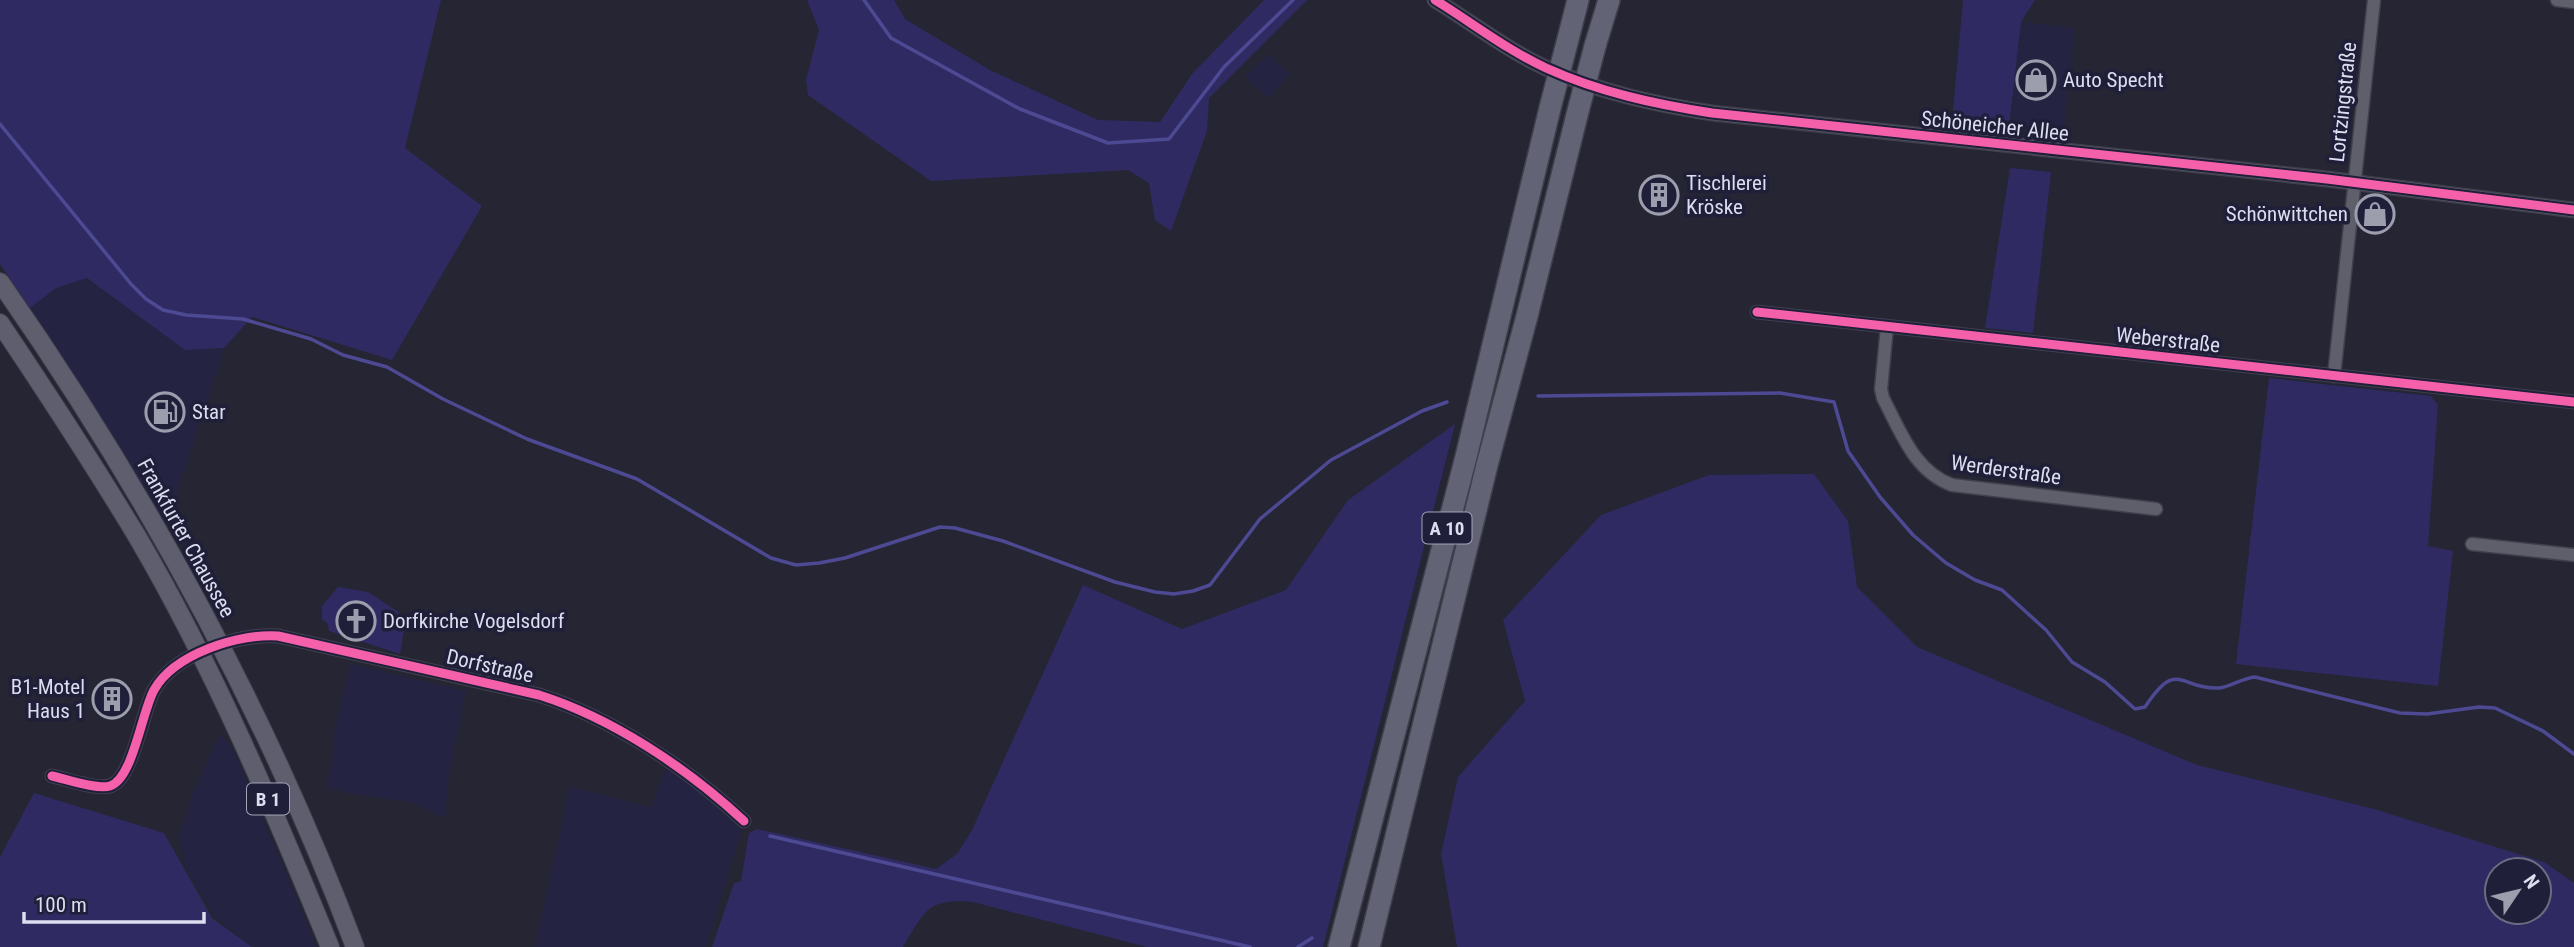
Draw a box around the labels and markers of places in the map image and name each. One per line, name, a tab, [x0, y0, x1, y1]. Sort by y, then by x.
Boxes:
shop icon: Auto Specht	[2015, 59, 2057, 101]
place label: Auto Specht	[2063, 68, 2164, 92]
place label: Tischlerei Kröske	[1686, 171, 1767, 219]
building icon: Tischlerei Kröske	[1638, 174, 1680, 216]
shop icon: Schönwittchen	[2354, 193, 2396, 235]
place label: Schönwittchen	[2226, 202, 2348, 226]
fuel station icon: Star	[144, 391, 186, 433]
place label: Star	[192, 400, 226, 424]
church icon: Dorfkirche Vogelsdorf	[335, 600, 377, 642]
place label: Dorfkirche Vogelsdorf	[383, 609, 565, 633]
place label: B1-Motel Haus 1	[11, 675, 85, 723]
building icon: B1-Motel Haus 1	[91, 678, 133, 720]

